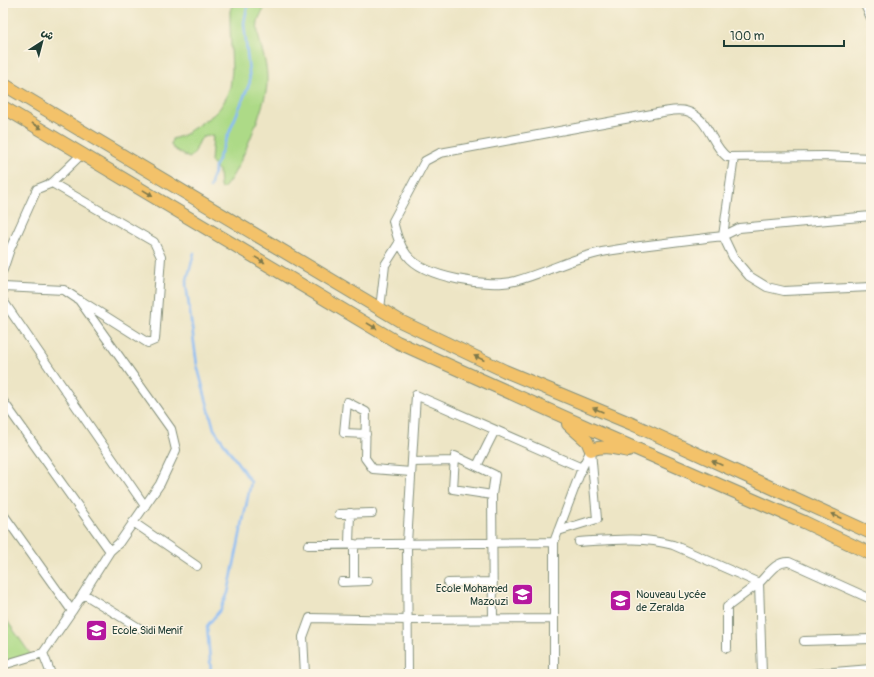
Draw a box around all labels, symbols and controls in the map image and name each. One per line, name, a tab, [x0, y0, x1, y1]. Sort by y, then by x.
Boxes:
north arrow	[22, 22, 62, 62]
scale bar	[724, 22, 844, 48]
text: ش	[39, 25, 56, 43]
text: 100 m	[730, 29, 765, 44]
one-way arrow	[31, 123, 43, 130]
one-way arrow	[143, 189, 153, 197]
one-way arrow	[255, 256, 265, 264]
one-way arrow	[366, 323, 378, 330]
one-way arrow	[473, 355, 485, 361]
one-way arrow	[593, 407, 604, 413]
one-way arrow	[711, 459, 723, 465]
one-way arrow	[830, 513, 841, 519]
school or university icon: Ecole Mohamed Mazouzi	[510, 581, 536, 607]
place label: Ecole Mohamed Mazouzi	[436, 582, 508, 608]
school or university icon: Nouveau Lycée de Zeralda	[607, 587, 633, 613]
place label: Nouveau Lycée de Zeralda	[636, 588, 706, 614]
school or university icon: Ecole Sidi Menif	[83, 617, 109, 643]
place label: Ecole Sidi Menif	[112, 624, 184, 637]

